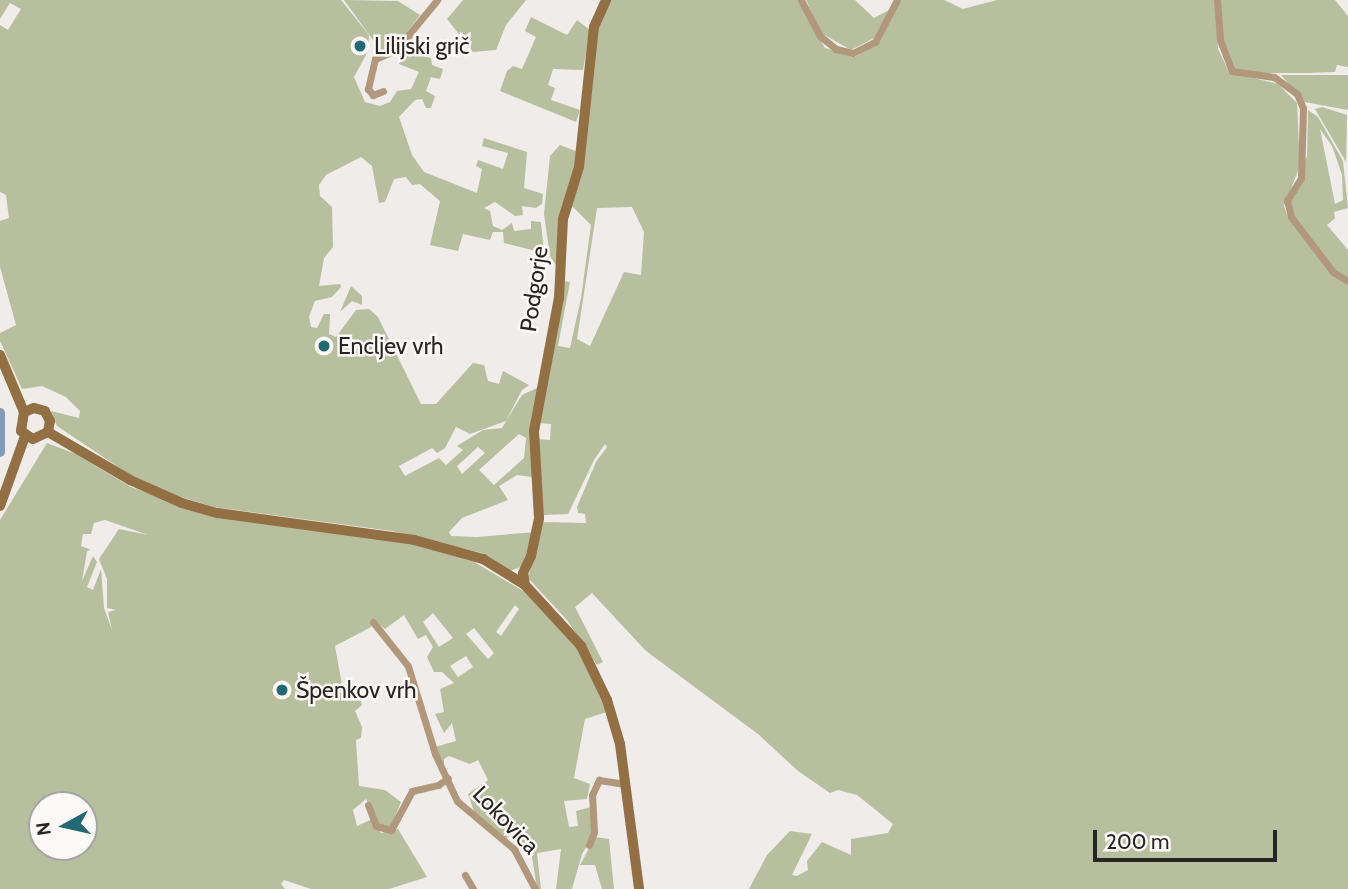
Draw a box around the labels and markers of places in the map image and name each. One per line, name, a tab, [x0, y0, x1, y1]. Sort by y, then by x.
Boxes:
place label: Lilijski grič	[374, 32, 469, 60]
marker: Lilijski grič	[352, 38, 368, 54]
place label: Encljev vrh	[338, 332, 443, 360]
marker: Encljev vrh	[316, 338, 332, 354]
place label: Špenkov vrh	[296, 676, 417, 704]
marker: Špenkov vrh	[274, 682, 290, 698]

